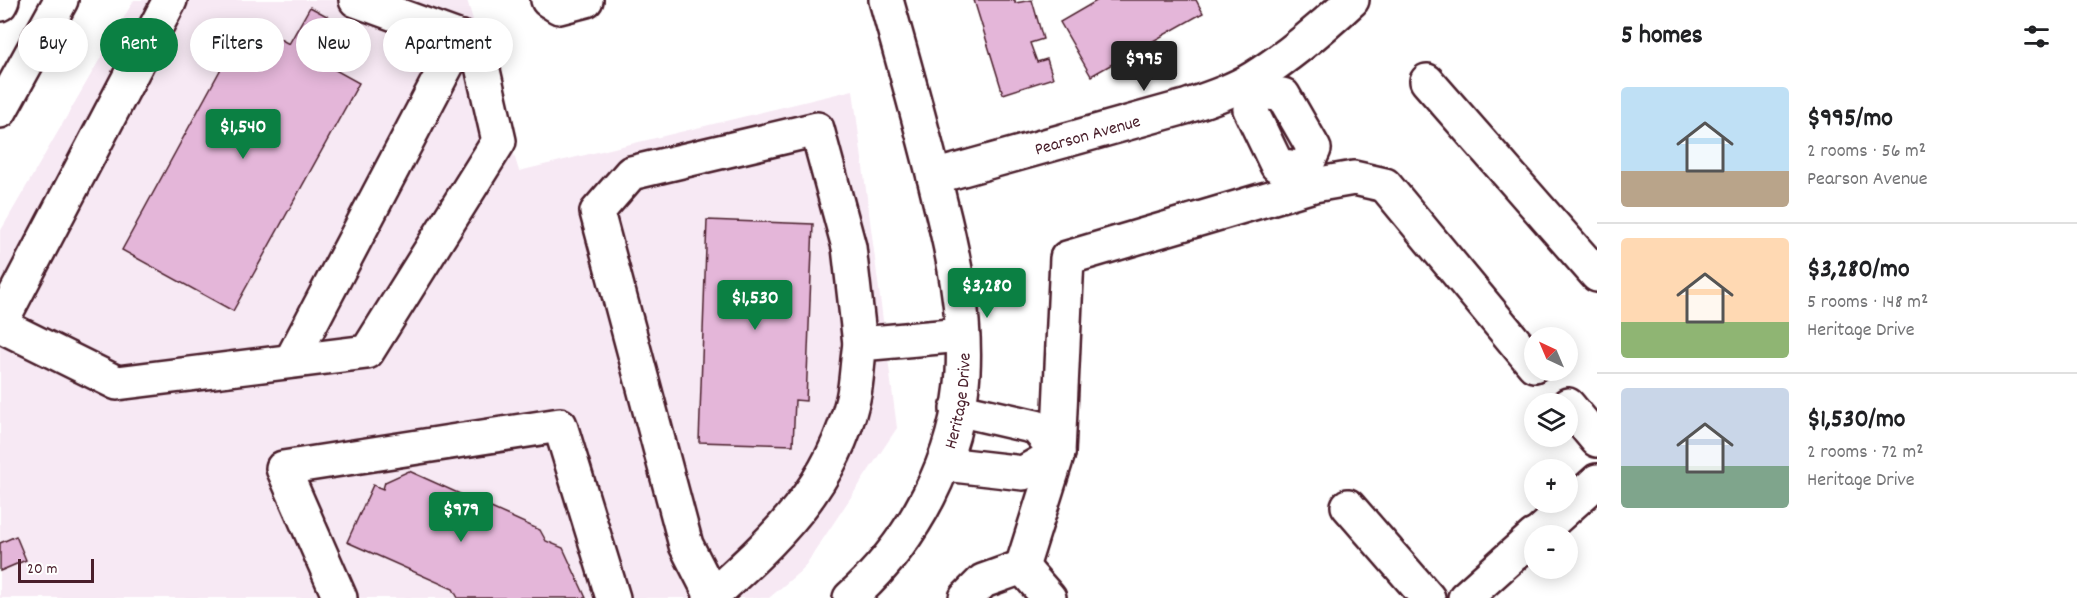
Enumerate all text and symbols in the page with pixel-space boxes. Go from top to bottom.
chip: Buy [18,18,88,72]
chip: Rent [100,18,178,72]
chip: Filters [190,18,284,72]
chip: New [296,18,371,72]
chip: Apartment [383,18,513,72]
text: 5 homes [1621,18,1703,55]
icon: filters [2020,20,2053,53]
pin: $995 [1108,41,1180,92]
text: $995 [1125,46,1163,74]
text: $995/mo [1807,101,1893,138]
pin: $1,540 [194,109,292,160]
street label: Pearson Avenue [1032,110,1144,163]
icon: home [1669,111,1741,183]
text: $1,540 [220,114,266,142]
text: 2 rooms · 56 m² [1807,138,1926,166]
text: Pearson Avenue [1807,166,1928,194]
text: $3,280/mo [1807,252,1909,289]
icon: home [1669,262,1741,334]
pin: $3,280 [938,268,1036,319]
text: $3,280 [962,273,1012,301]
pin: $1,530 [706,280,804,331]
text: $1,530 [731,285,779,313]
text: 5 rooms · 148 m² [1807,289,1928,317]
text: Heritage Drive [1807,317,1915,345]
north arrow [1524,327,1578,381]
map controls [1524,327,1578,579]
street label: Heritage Drive [939,353,978,452]
button: layers [1524,393,1578,447]
text: $1,530/mo [1807,402,1905,439]
icon: home [1669,412,1741,484]
text: 2 rooms · 72 m² [1807,439,1923,467]
button: + [1524,459,1578,513]
text: Heritage Drive [1807,467,1915,495]
pin: $979 [425,492,497,543]
text: $979 [443,497,479,525]
button: − [1524,525,1578,579]
scale bar [18,556,94,584]
text: 20 m [27,558,57,581]

